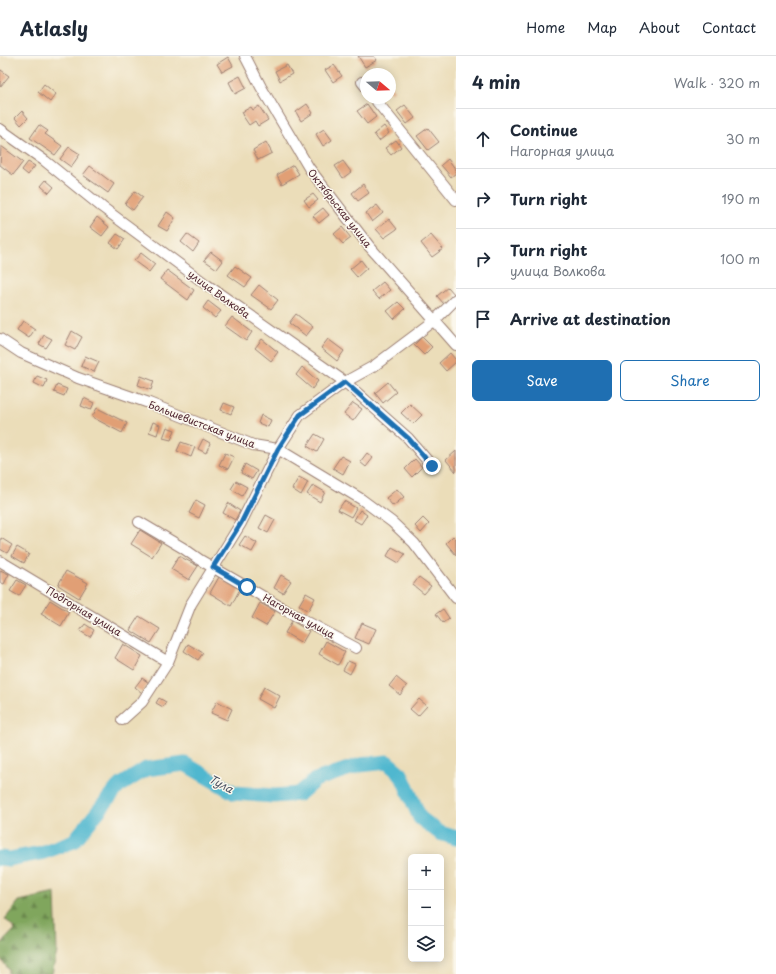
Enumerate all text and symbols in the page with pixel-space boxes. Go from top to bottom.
text: Atlasly [20,14,88,42]
text: Home [526,17,565,38]
text: Map [587,17,617,38]
text: About [639,17,680,38]
text: Contact [702,17,756,38]
north arrow [360,68,396,104]
text: 4 min [472,69,520,95]
text: Walk · 320 m [674,73,760,92]
text: Continue [510,118,578,141]
icon: ahead [472,128,494,150]
text: 30 m [726,129,760,148]
text: Нагорная улица [510,141,614,160]
street label: Октябрьская улица [305,165,376,251]
text: Turn right [510,187,587,210]
icon: right [472,188,494,210]
text: 190 m [721,189,760,208]
text: Turn right [510,238,587,261]
icon: right [472,248,494,270]
text: 100 m [720,249,760,268]
text: улица Волкова [510,261,606,280]
street label: улица Волкова [185,266,254,322]
text: Arrive at destination [510,307,671,330]
icon: arrive [472,308,494,330]
button: Save [472,360,612,401]
button: Share [620,360,760,401]
street label: Большевистская улица [147,396,258,451]
route end [423,457,441,475]
route start [238,578,256,596]
street label: Подгорная улица [44,582,125,639]
street label: Нагорная улица [261,590,339,642]
water label: Тула [206,770,237,798]
map controls [408,854,444,962]
button: + [408,854,444,890]
button: − [408,890,444,926]
button: layers [408,926,444,962]

